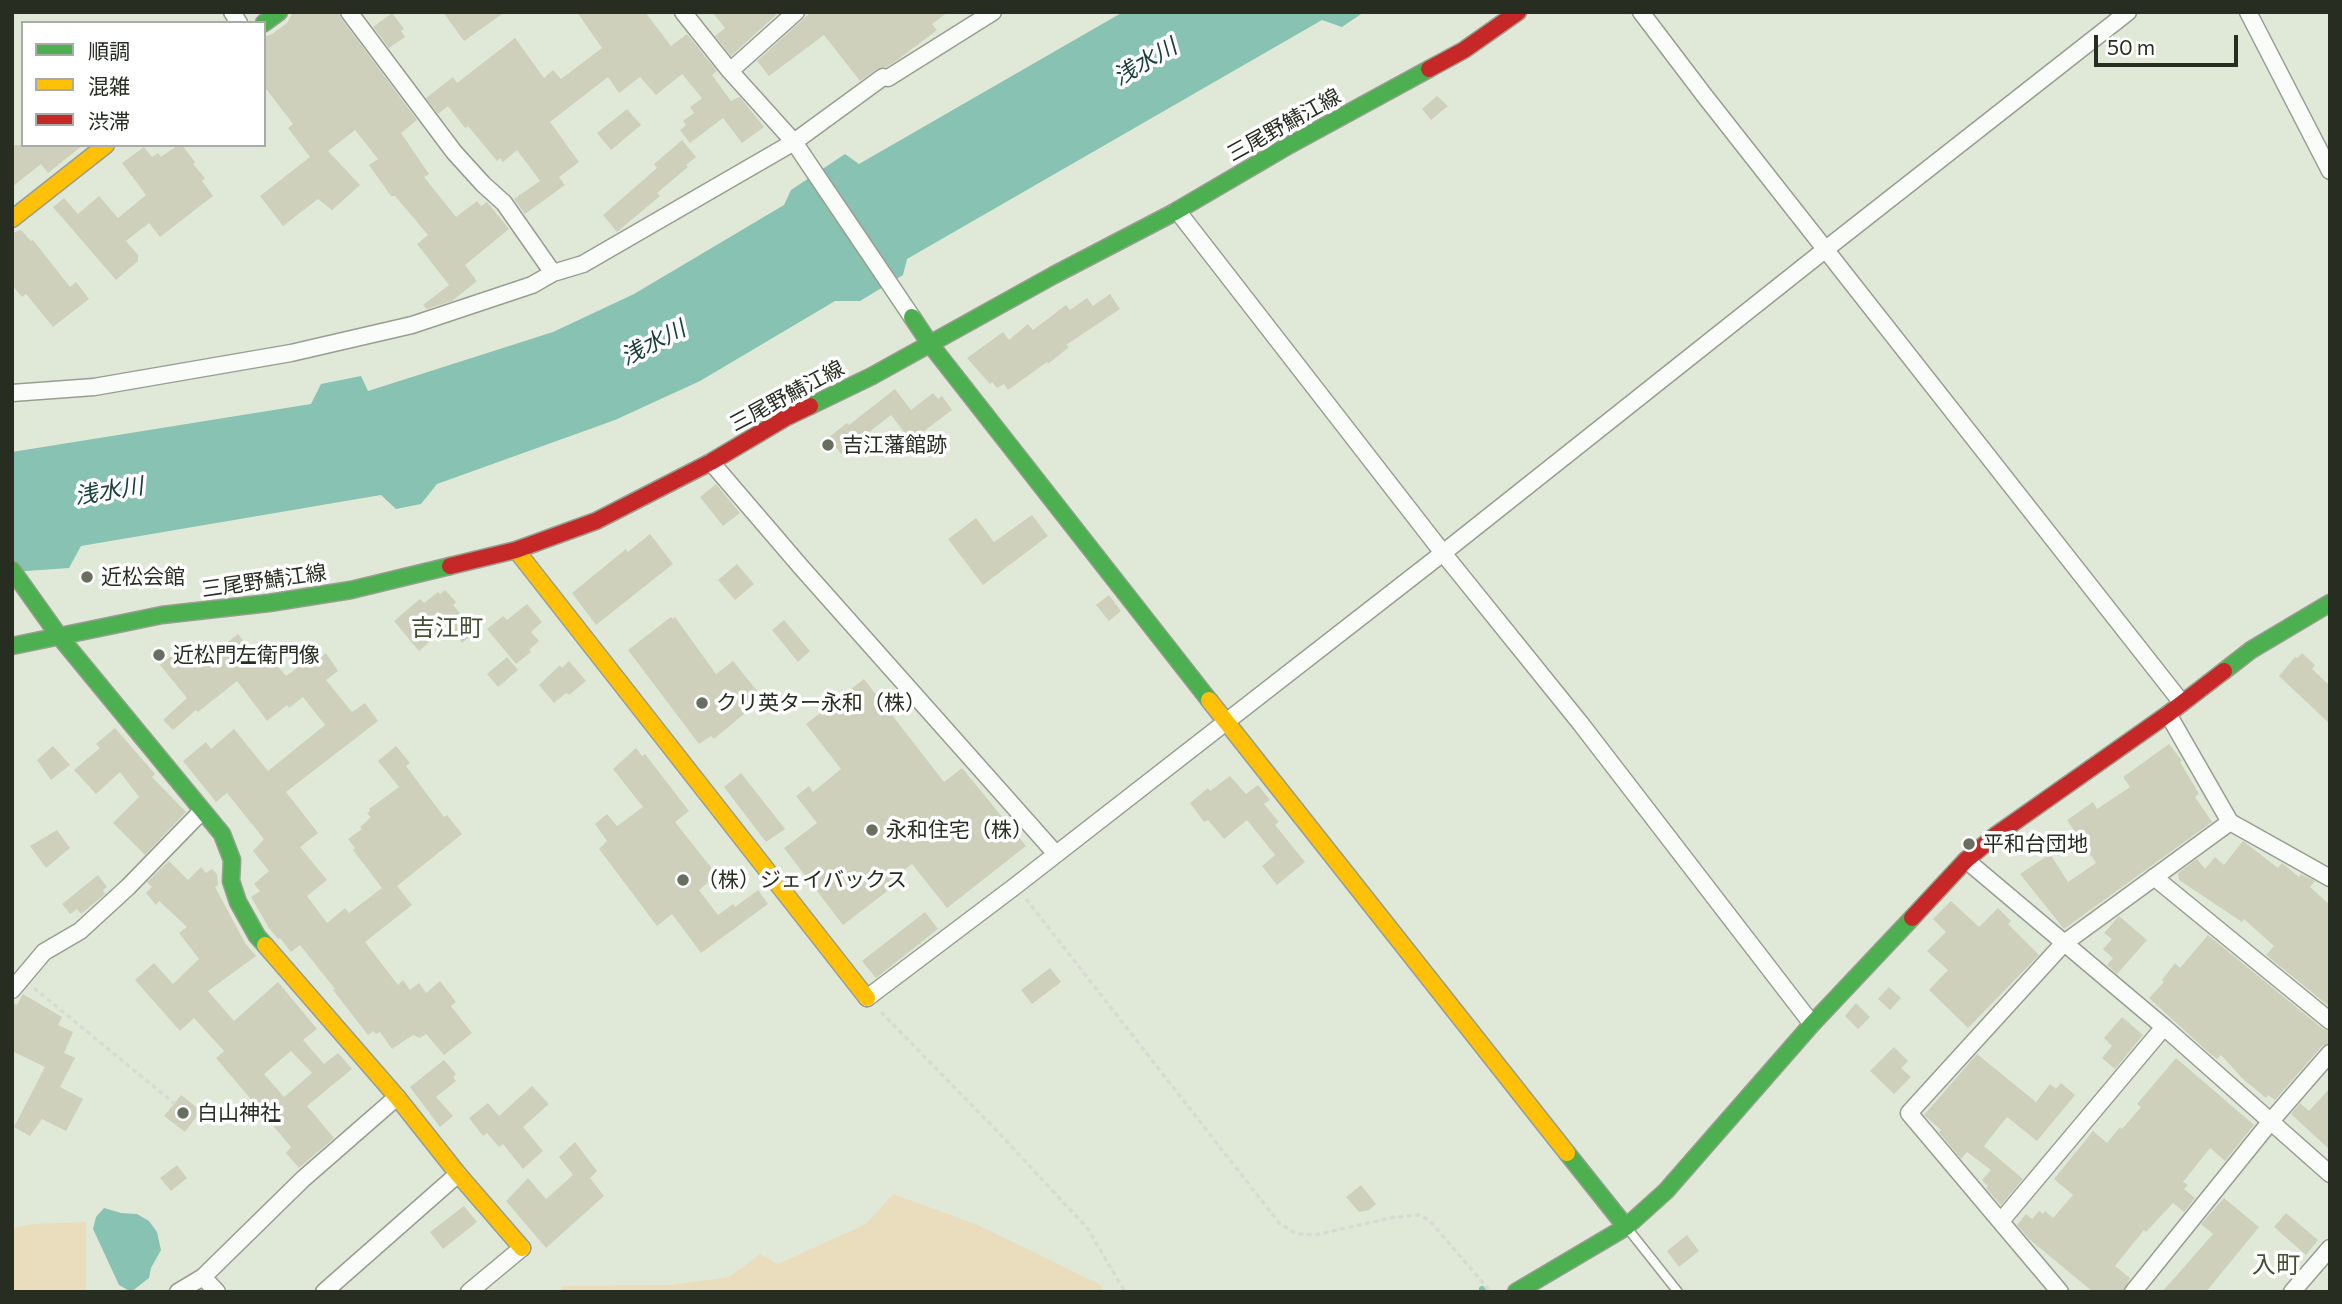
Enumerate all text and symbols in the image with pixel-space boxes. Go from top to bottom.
legend [21,21,266,147]
scale bar [2097,21,2240,65]
water label: 浅水川 [1108,33,1182,91]
text: 50 m [2107,34,2155,59]
text: 順調 [88,38,130,63]
text: 混雑 [88,73,130,98]
street label: 三尾野鯖江線 [1223,83,1345,167]
text: 渋滞 [88,108,130,133]
water label: 浅水川 [616,315,690,371]
street label: 三尾野鯖江線 [725,355,849,437]
place label: 吉江藩館跡 [842,432,947,458]
marker: 吉江藩館跡 [820,437,836,453]
water label: 浅水川 [73,472,145,510]
street label: 三尾野鯖江線 [200,560,328,602]
place label: 近松会館 [101,564,185,590]
marker: 近松会館 [79,569,95,585]
district label: 吉江町 [411,614,483,642]
place label: 近松門左衛門像 [173,642,320,668]
marker: 近松門左衛門像 [151,647,167,663]
place label: クリ英ター永和（株） [716,690,926,716]
marker: クリ英ター永和（株） [694,695,710,711]
place label: 永和住宅（株） [886,817,1033,843]
marker: 永和住宅（株） [864,822,880,838]
place label: 平和台団地 [1983,831,2088,857]
marker: 平和台団地 [1961,836,1977,852]
place label: （株）ジェイバックス [697,867,907,893]
marker: （株）ジェイバックス [675,872,691,888]
place label: 白山神社 [197,1100,281,1126]
marker: 白山神社 [175,1105,191,1121]
district label: 入町 [2252,1251,2300,1279]

